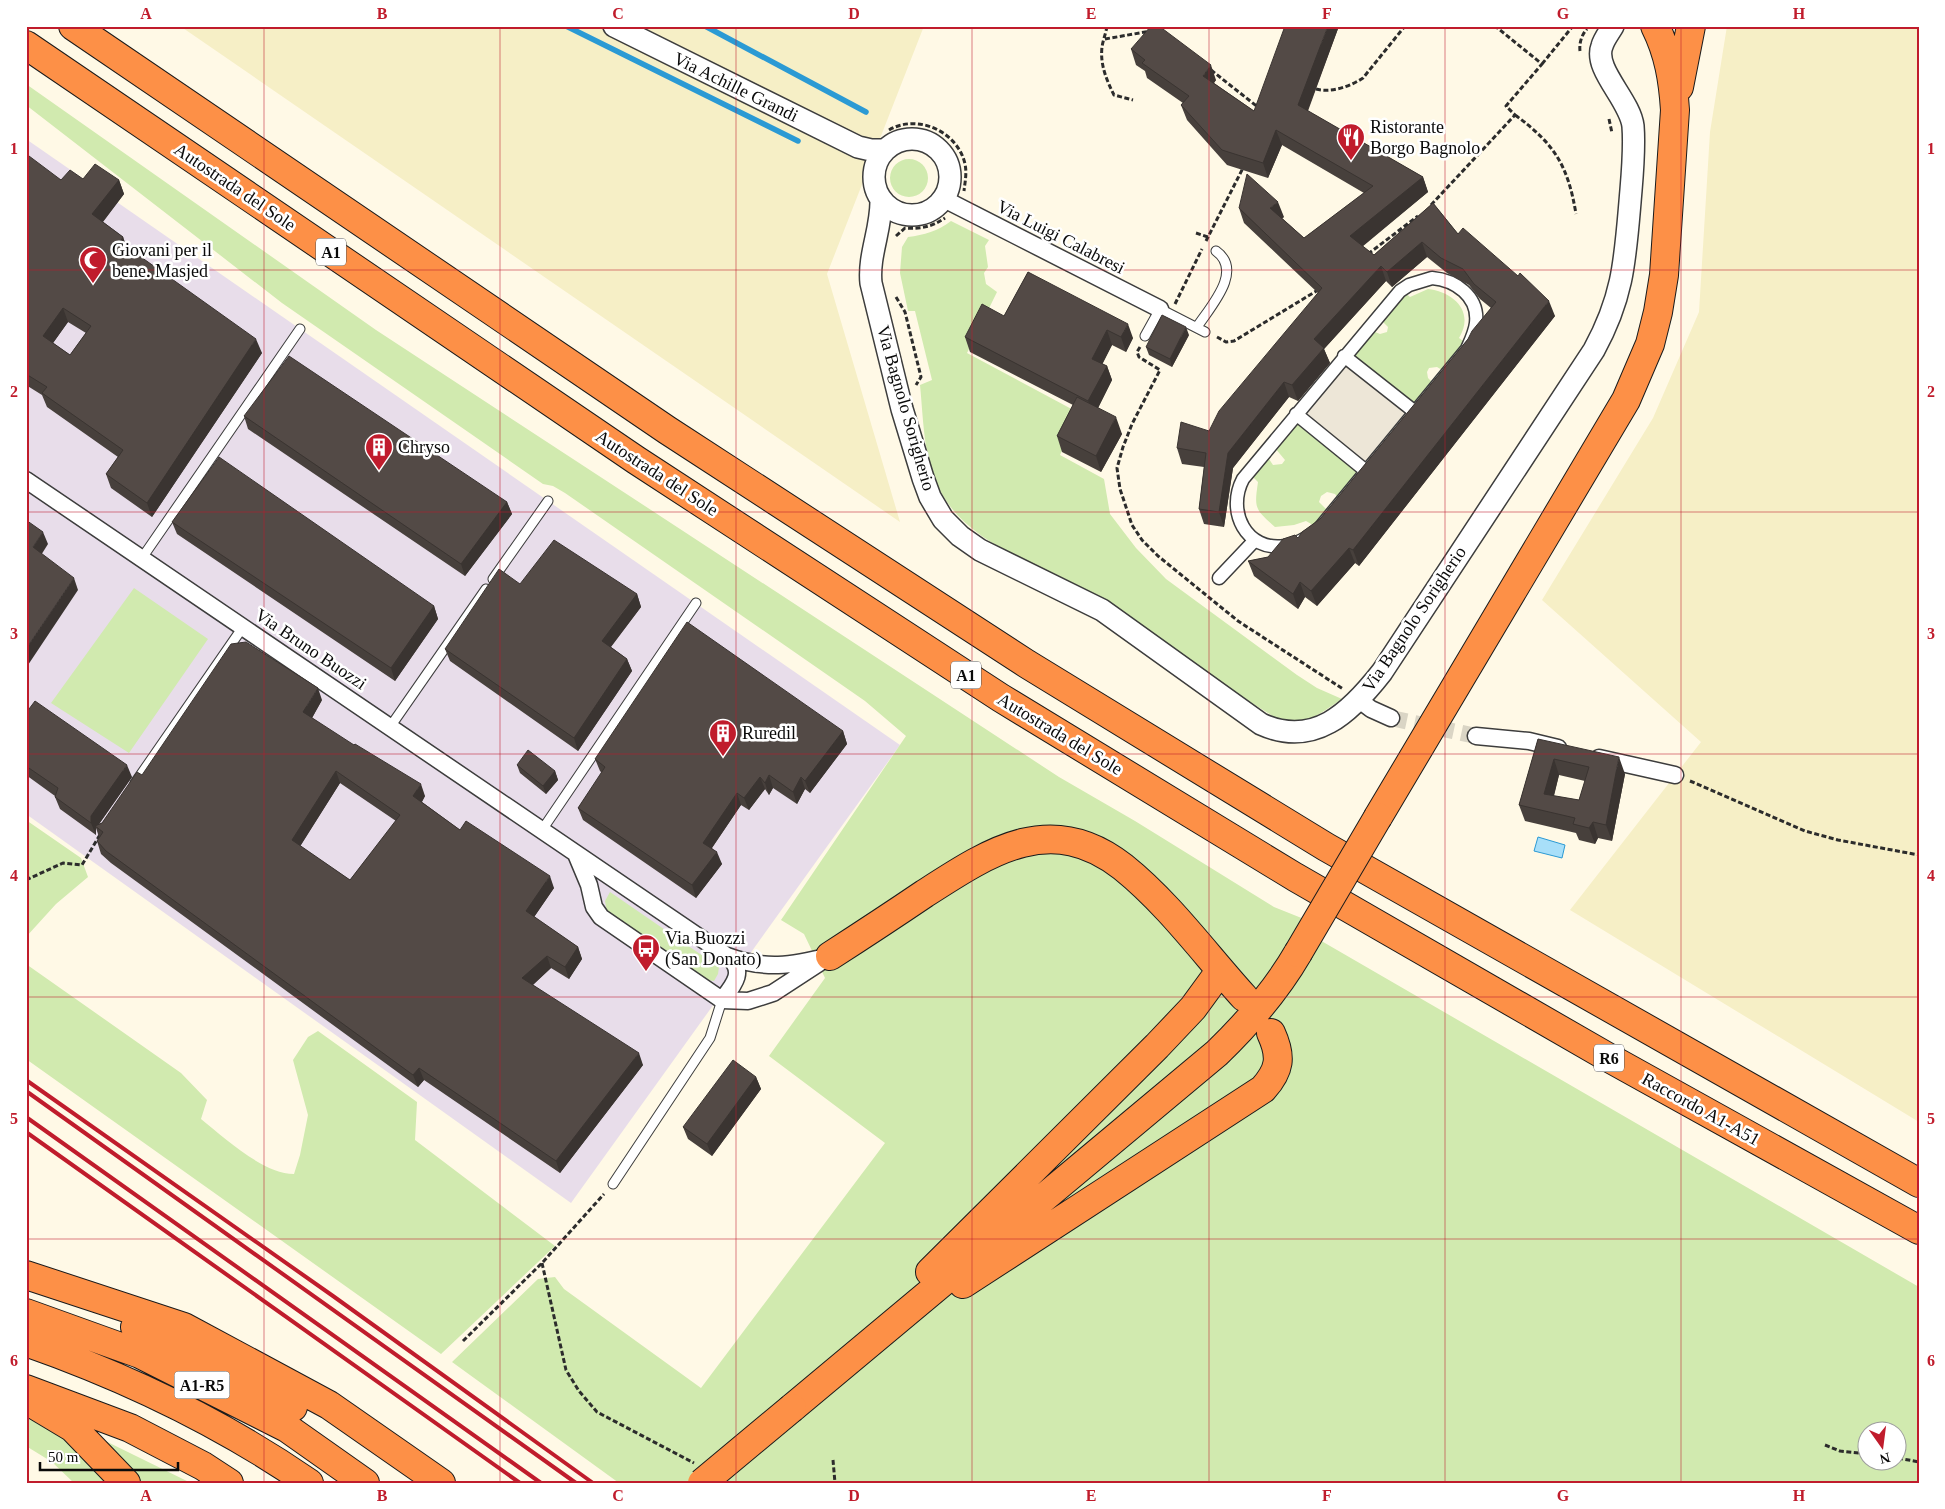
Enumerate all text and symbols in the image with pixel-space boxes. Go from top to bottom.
text: A [140,5,152,22]
text: B [377,5,388,22]
text: C [612,5,624,22]
text: D [848,5,860,22]
text: E [1086,5,1096,22]
text: F [1322,5,1332,22]
text: G [1557,5,1570,22]
text: H [1793,5,1806,22]
street label: Via Achille Grandi [671,48,801,126]
place label: Ristorante Borgo Bagnolo [1370,117,1480,158]
restaurant icon: Ristorante Borgo Bagnolo [1336,122,1366,161]
street label: Autostrada del Sole [171,139,299,235]
text: 1 [10,140,18,157]
text: 1 [1927,140,1935,157]
street label: Via Luigi Calabresi [994,196,1128,278]
road number: A1 [316,238,346,266]
place label: Giovani per il bene. Masjed [112,240,212,281]
mosque icon: Giovani per il bene. Masjed [78,245,108,284]
street label: Via Bagnolo Sorigherio [873,323,939,493]
text: 2 [10,383,18,400]
text: 2 [1927,383,1935,400]
street label: Autostrada del Sole [592,426,722,520]
building icon: Chryso [364,432,394,471]
place label: Chryso [398,437,450,457]
street label: Via Bagnolo Sorigherio [1358,543,1470,695]
street label: Via Bruno Buozzi [252,604,370,694]
text: 3 [10,625,18,642]
text: 3 [1927,625,1935,642]
road number: A1 [951,662,981,688]
street label: Autostrada del Sole [994,689,1126,779]
building icon: Ruredil [708,718,738,757]
place label: Ruredil [742,723,796,743]
text: 4 [10,867,18,884]
text: 4 [1927,867,1935,884]
place label: Via Buozzi (San Donato) [665,928,761,970]
bus stop icon: Via Buozzi (San Donato) [631,933,661,972]
road number: R6 [1594,1044,1624,1072]
street label: Raccordo A1-A51 [1639,1068,1763,1150]
text: 5 [10,1110,18,1127]
text: 5 [1927,1110,1935,1127]
text: 6 [10,1352,18,1369]
text: 6 [1927,1352,1935,1369]
road number: A1-R5 [174,1372,230,1398]
north arrow [1858,1422,1908,1472]
scale bar [40,1439,178,1471]
text: 50 m [48,1449,79,1465]
text: N [1878,1450,1892,1467]
text: A [140,1487,152,1504]
text: B [377,1487,388,1504]
text: C [612,1487,624,1504]
text: D [848,1487,860,1504]
text: E [1086,1487,1096,1504]
text: F [1322,1487,1332,1504]
text: G [1557,1487,1570,1504]
text: H [1793,1487,1806,1504]

